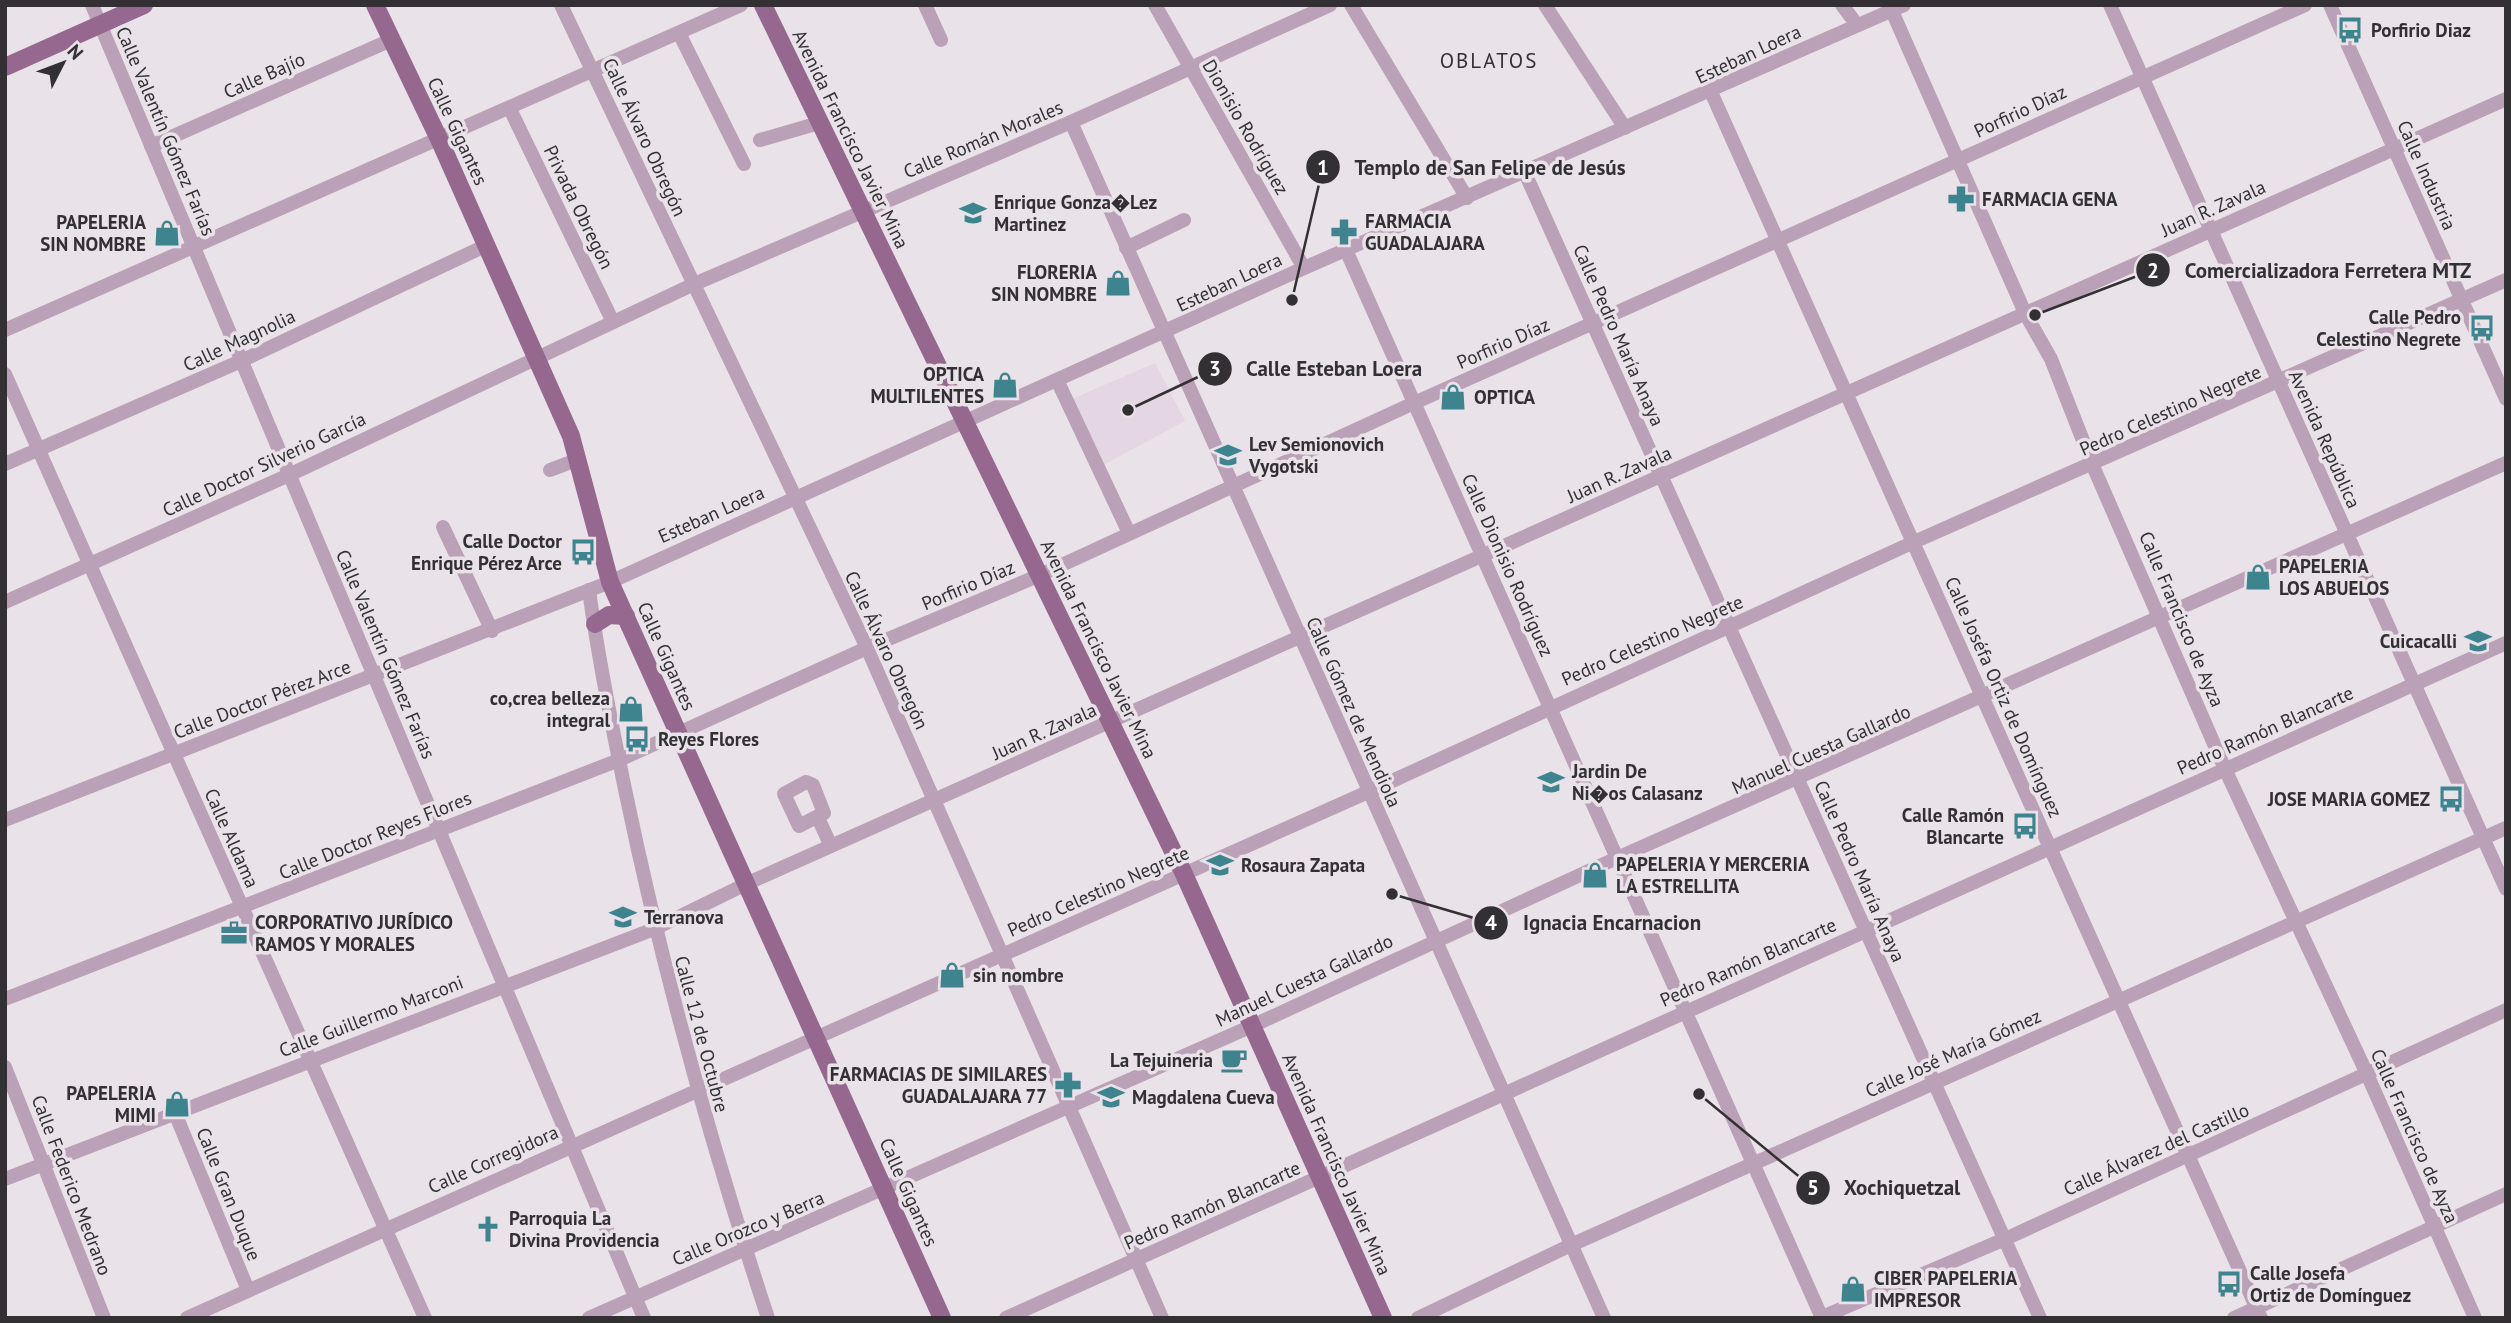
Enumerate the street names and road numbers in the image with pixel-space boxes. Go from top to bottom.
street label: Esteban Loera [1691,19,1805,89]
street label: Calle Valentín Gómez Farías [111,23,221,239]
street label: Avenida Francisco Javier Mina [787,26,915,252]
street label: Calle Bajío [220,46,308,104]
street label: Calle Álvaro Obregón [598,54,692,220]
street label: Dionisio Rodríguez [1198,55,1294,199]
street label: Calle Gigantes [423,73,493,189]
street label: Porfirio Díaz [1970,79,2070,143]
street label: Calle Román Morales [900,95,1066,183]
street label: Calle Industria [2392,116,2462,234]
street label: Privada Obregón [539,141,619,273]
street label: Juan R. Zavala [2156,174,2269,242]
street label: Calle Pedro María Anaya [1568,240,1670,430]
street label: Esteban Loera [1172,247,1286,317]
street label: Calle Magnolia [179,304,299,376]
street label: Porfirio Díaz [1453,312,1553,374]
street label: Pedro Celestino Negrete [2076,359,2264,461]
street label: Avenida República [2284,366,2366,512]
street label: Calle Doctor Silverio García [158,406,370,522]
street label: Juan R. Zavala [1562,440,1675,508]
street label: Calle Dionisio Rodríguez [1457,470,1559,660]
street label: Esteban Loera [654,480,768,548]
street label: Calle Francisco de Ayza [2134,528,2230,710]
street label: Avenida Francisco Javier Mina [1035,536,1163,762]
street label: Calle Valentín Gómez Farías [331,546,441,762]
street label: Porfirio Díaz [918,555,1018,615]
street label: Calle Álvaro Obregón [840,567,934,733]
street label: Calle Joséfa Ortiz de Domínguez [1940,573,2068,821]
street label: Pedro Celestino Negrete [1558,589,1746,691]
street label: Calle Gigantes [632,598,702,714]
street label: Calle Gómez de Mendiola [1301,613,1407,811]
street label: Calle Doctor Pérez Arce [170,654,354,744]
street label: Pedro Ramón Blancarte [2173,680,2357,780]
street label: Juan R. Zavala [987,697,1100,765]
street label: Manuel Cuesta Gallardo [1728,699,1914,799]
street label: Calle Pedro María Anaya [1809,776,1911,966]
street label: Calle Aldama [199,785,265,891]
street label: Calle Doctor Reyes Flores [275,785,475,885]
street label: Pedro Celestino Negrete [1004,840,1192,942]
street label: Pedro Ramón Blancarte [1656,912,1840,1012]
street label: Manuel Cuesta Gallardo [1211,928,1397,1032]
street label: Calle 12 de Octubre [670,953,734,1115]
street label: Calle Guillermo Marconi [276,970,466,1062]
street label: Calle José María Gómez [1861,1003,2045,1103]
street label: Calle Francisco de Ayza [2366,1045,2464,1227]
street label: Avenida Francisco Javier Mina [1277,1049,1397,1279]
street label: Calle Federico Medrano [26,1091,118,1279]
street label: Calle Álvarez del Castillo [2060,1097,2252,1201]
street label: Calle Corregidora [424,1120,562,1198]
street label: Calle Gran Duque [191,1124,267,1264]
street label: Calle Gigantes [874,1134,944,1250]
street label: Pedro Ramón Blancarte [1120,1155,1304,1255]
street label: Calle Orozco y Berra [668,1185,828,1271]

